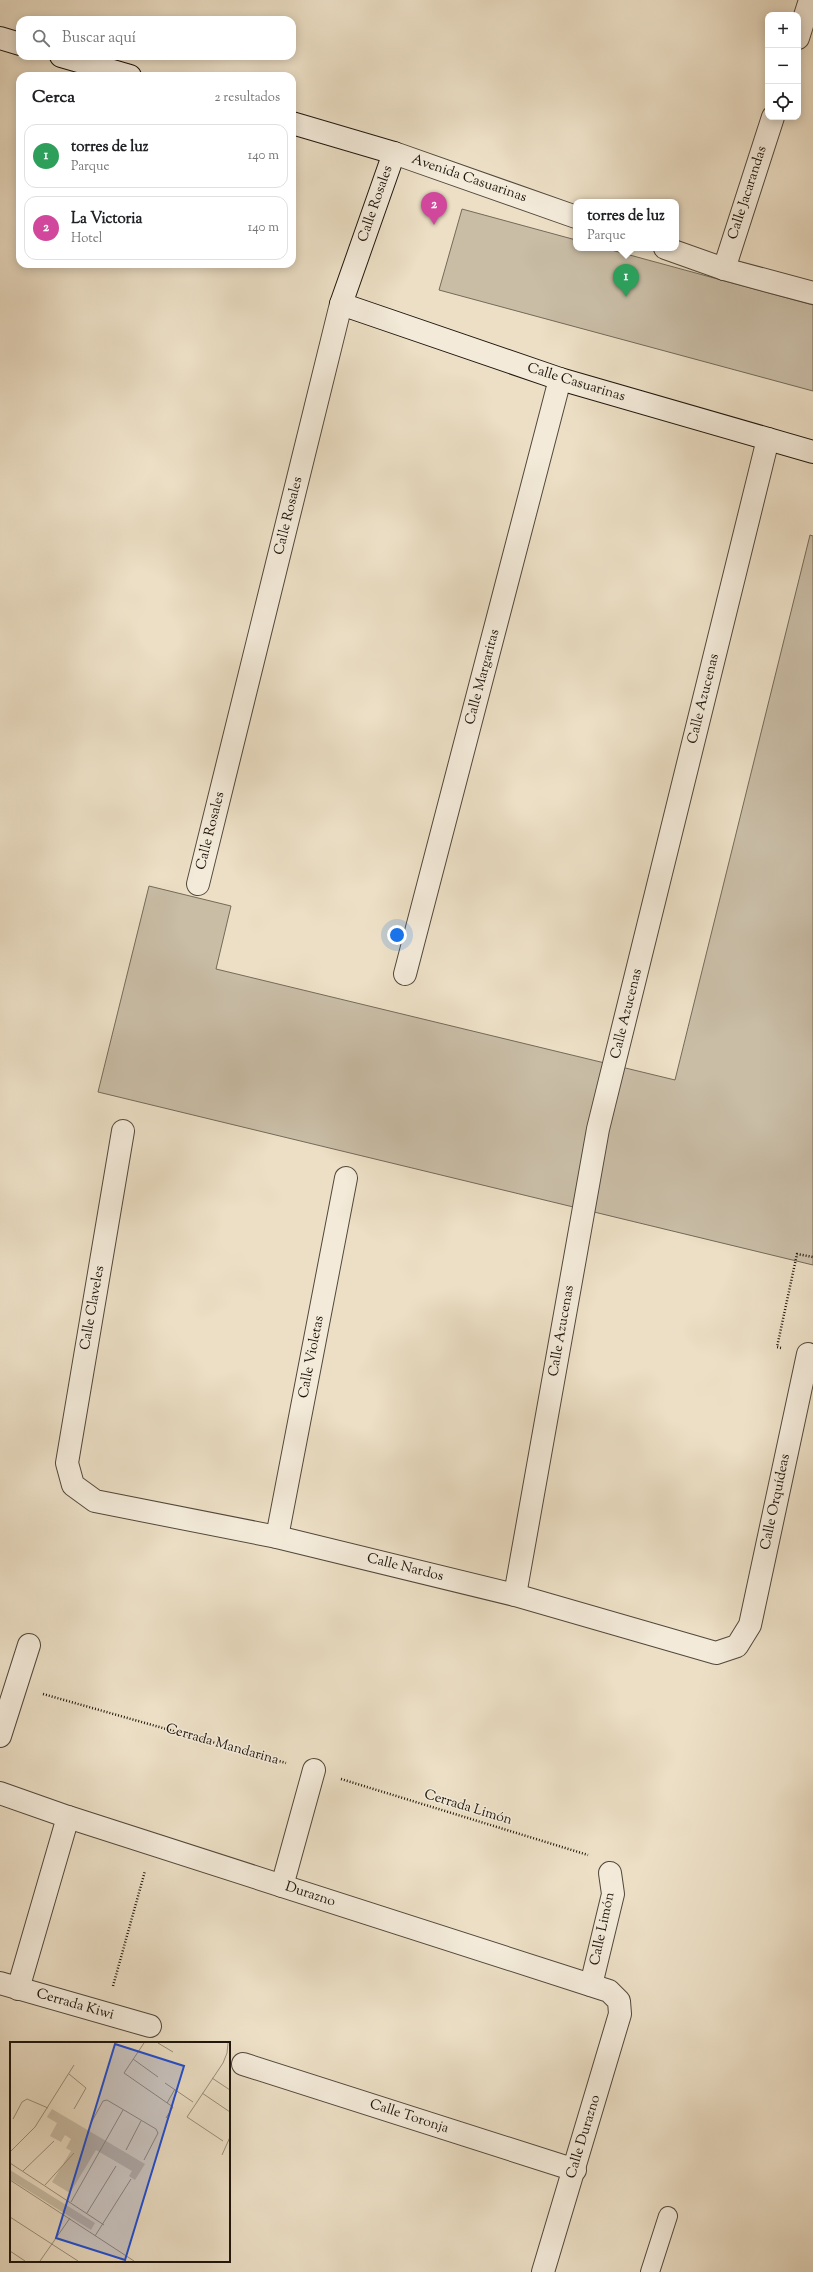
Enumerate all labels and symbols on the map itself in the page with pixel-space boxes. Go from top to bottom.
street label: Calle Jacarandas [723,144,773,242]
street label: Avenida Casuarinas [409,150,529,208]
street label: Calle Rosales [354,163,398,245]
pin: 2 [421,192,447,225]
pin: 1 [613,264,639,297]
street label: Calle Casuarinas [525,359,627,407]
street label: Calle Rosales [270,475,308,557]
street label: Calle Margaritas [461,627,505,727]
street label: Calle Azucenas [683,652,725,746]
street label: Calle Rosales [192,790,230,872]
your location [387,925,407,945]
street label: Calle Azucenas [606,967,648,1061]
street label: Calle Claveles [76,1264,110,1352]
street label: Calle Azucenas [544,1284,580,1378]
street label: Calle Violetas [294,1314,330,1400]
street label: Calle Orquídeas [756,1452,796,1552]
street label: Calle Nardos [365,1549,445,1587]
street label: Cerrada Mandarina [163,1719,282,1771]
street label: Cerrada Limón [421,1785,515,1831]
street label: Durazno [282,1877,338,1913]
street label: Calle Limón [585,1890,621,1968]
street label: Cerrada Kiwi [34,1984,116,2026]
inset map [10,2042,230,2262]
street label: Calle Durazno [562,2092,606,2181]
street label: Calle Toronja [367,2095,452,2139]

